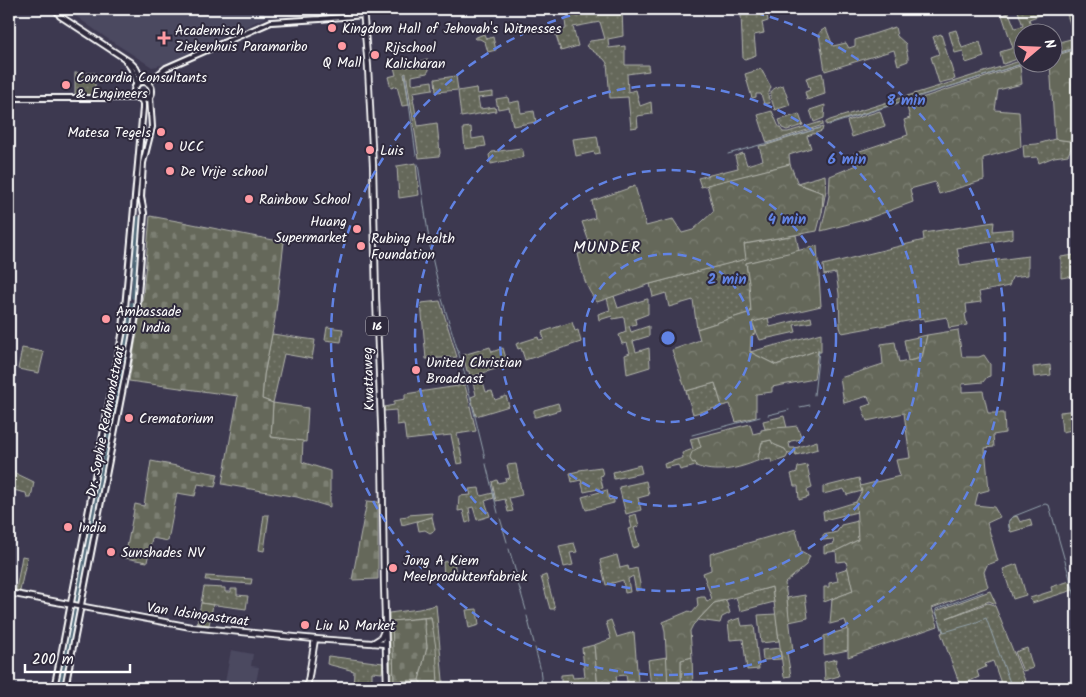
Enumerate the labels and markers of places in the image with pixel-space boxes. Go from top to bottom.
place label: Kingdom Hall of Jehovah's Witnesses [342,18,561,40]
place label: Academisch Ziekenhuis Paramaribo [175,20,308,58]
marker: Kingdom Hall of Jehovah's Witnesses [326,22,338,34]
marker: Academisch Ziekenhuis Paramaribo [157,31,171,45]
place label: Rijschool Kalicharan [385,37,446,75]
marker: Q Mall [336,40,348,52]
marker: Rijschool Kalicharan [369,49,381,61]
place label: Q Mall [322,52,362,74]
place label: Concordia Consultants & Engineers [76,67,207,105]
marker: Concordia Consultants & Engineers [60,79,72,91]
place label: Matesa Tegels [67,122,151,144]
marker: Matesa Tegels [155,126,167,138]
place label: UCC [179,136,204,158]
marker: UCC [163,140,175,152]
place label: Luis [380,140,404,162]
marker: Luis [364,144,376,156]
place label: De Vrije school [180,161,268,183]
marker: De Vrije school [164,165,176,177]
place label: Rainbow School [259,189,351,211]
marker: Rainbow School [243,193,255,205]
place label: Huang Supermarket [275,211,348,249]
marker: Huang Supermarket [351,223,363,235]
place label: Rubing Health Foundation [371,228,455,266]
marker: Rubing Health Foundation [355,240,367,252]
place label: Ambassade van India [116,301,182,339]
marker: Ambassade van India [100,313,112,325]
centre of rings [659,329,677,347]
place label: United Christian Broadcast [426,352,522,390]
marker: United Christian Broadcast [410,364,422,376]
place label: Crematorium [139,408,214,430]
marker: Crematorium [123,412,135,424]
place label: India [78,517,107,539]
marker: India [62,521,74,533]
place label: Sunshades NV [121,542,206,564]
marker: Sunshades NV [105,546,117,558]
place label: Jong A Kiem Meelproduktenfabriek [403,550,528,588]
marker: Jong A Kiem Meelproduktenfabriek [387,562,399,574]
place label: Liu W Market [315,615,396,637]
marker: Liu W Market [299,619,311,631]

